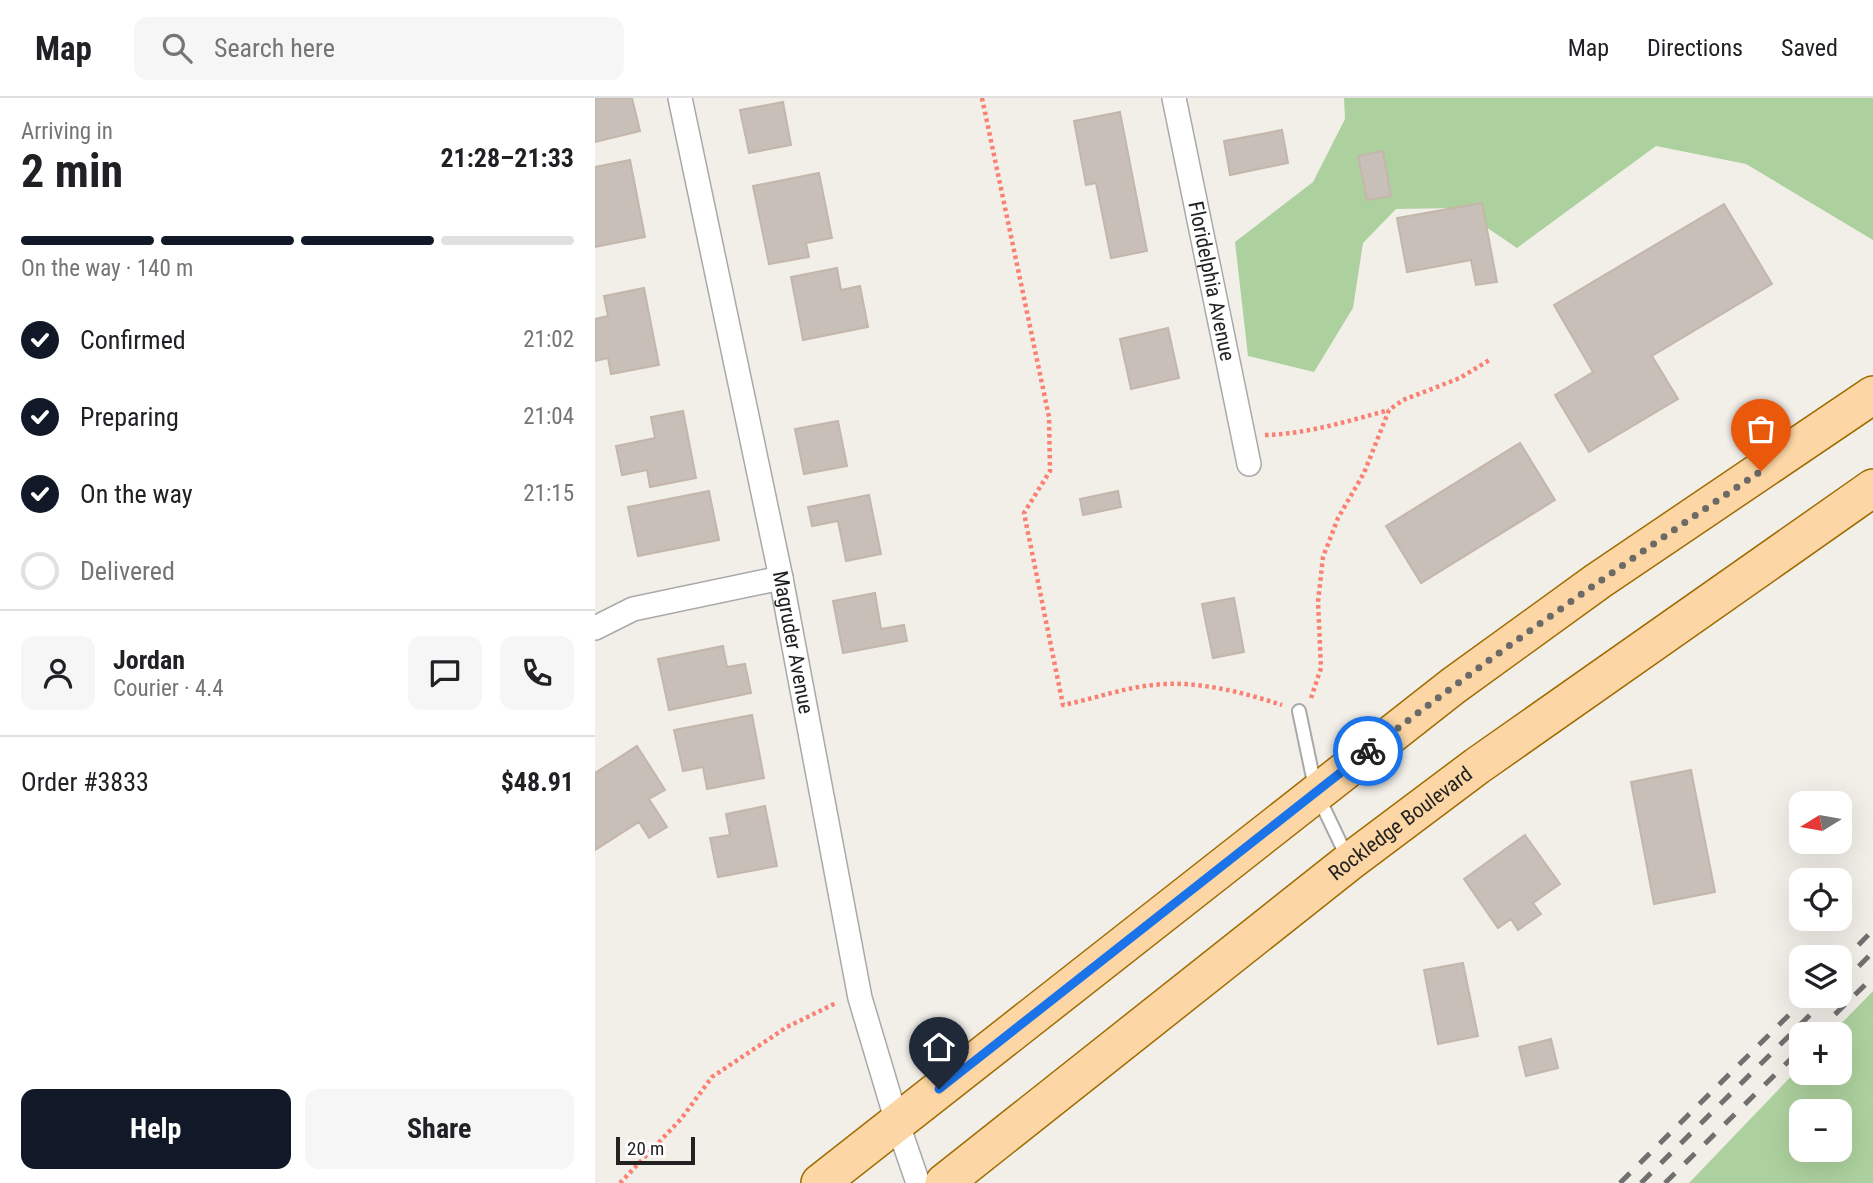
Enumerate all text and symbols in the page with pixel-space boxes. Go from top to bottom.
search box [134,17,624,80]
text: Map [35,29,92,68]
icon: search [158,29,196,67]
text: Search here [214,33,335,63]
text: Map [1568,34,1609,62]
text: Directions [1647,34,1743,62]
text: Saved [1781,34,1838,62]
text: Arriving in [21,118,113,145]
text: 21:28–21:33 [440,143,574,173]
text: 2 min [21,144,123,198]
street label: Floridelphia Avenue [1183,199,1240,363]
text: On the way · 140 m [21,255,193,282]
icon: check [21,321,59,359]
text: Confirmed [80,325,186,355]
text: 21:02 [523,326,574,353]
icon: check [21,398,59,436]
pin [1731,399,1791,471]
text: Preparing [80,402,179,432]
text: 21:04 [523,403,574,430]
icon: bag [1742,410,1780,448]
icon: check [21,475,59,513]
text: On the way [80,479,193,509]
text: 21:15 [523,480,574,507]
text: Delivered [80,556,175,586]
street label: Magruder Avenue [768,569,818,716]
button: person [21,636,95,710]
button: chat [408,636,482,710]
button: phone [500,636,574,710]
text: Jordan [113,645,185,675]
text: Courier · 4.4 [113,675,224,702]
courier [1333,716,1403,786]
icon: bike [1349,732,1387,770]
street label: Rockledge Boulevard [1324,762,1477,885]
text: Order #3833 [21,767,149,797]
text: $48.91 [501,767,574,797]
north arrow [1789,791,1851,854]
map controls [1789,791,1852,1162]
button: locate [1789,868,1852,931]
button: layers [1789,945,1852,1008]
pin [909,1017,969,1089]
button: + [1789,1022,1852,1085]
icon: home [920,1028,958,1066]
button: Help [21,1089,291,1169]
button: Share [305,1089,574,1169]
button: − [1789,1099,1852,1162]
scale bar [616,1134,695,1166]
text: 20 m [627,1137,664,1160]

